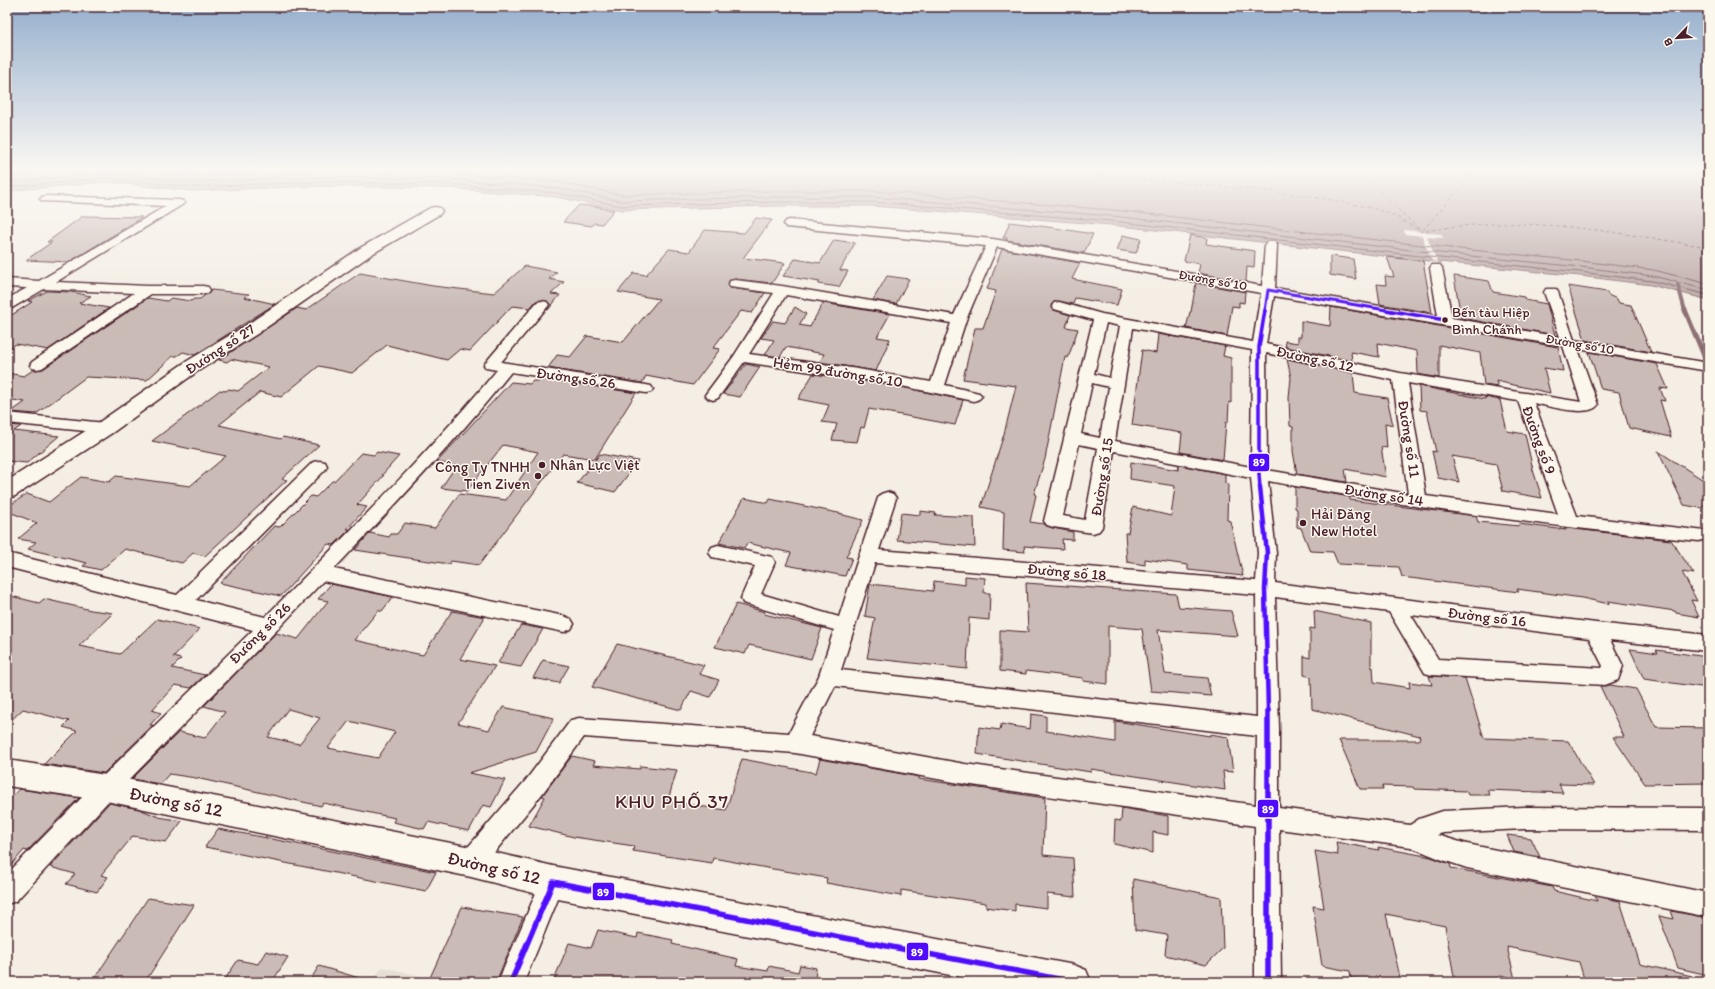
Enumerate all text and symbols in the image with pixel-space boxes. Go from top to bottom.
north arrow [1657,18,1697,58]
text: B [1661,36,1676,48]
street label: Đường số 10 [1177,267,1249,293]
place label: Bến tàu Hiệp Bình Chánh [1452,304,1530,338]
marker: Bến tàu Hiệp Bình Chánh [1440,315,1450,325]
street label: Đường số 27 [182,320,259,378]
street label: Đường số 10 [1544,331,1616,357]
street label: Đường số 12 [1275,342,1356,376]
street label: Hẻm 99 đường số 10 [772,353,904,391]
street label: Đường số 26 [535,364,617,392]
street label: Đường số 11 [1394,399,1424,479]
street label: Đường số 9 [1518,403,1560,477]
street label: Đường số 15 [1087,437,1117,517]
line badge: 89 [1248,453,1270,472]
place label: Nhân Lực Việt [550,456,640,474]
text: 89 [1253,456,1265,469]
place label: Công Ty TNHH Tien Ziven [435,458,530,493]
marker: Nhân Lực Việt [537,460,547,470]
marker: Công Ty TNHH Tien Ziven [533,471,543,481]
street label: Đường số 14 [1343,480,1425,510]
place label: Hải Đăng New Hotel [1311,505,1378,540]
marker: Hải Đăng New Hotel [1298,518,1308,528]
street label: Đường số 18 [1027,560,1107,584]
street label: Đường số 26 [225,598,295,668]
street label: Đường số 16 [1447,603,1527,631]
street label: Đường số 12 [127,782,225,822]
district label: KHU PHỐ 37 [615,790,729,813]
line badge: 89 [1257,799,1279,818]
text: 89 [1262,803,1274,816]
street label: Đường số 12 [445,847,543,889]
line badge: 89 [592,882,615,901]
text: 89 [597,886,609,899]
line badge: 89 [906,942,929,961]
text: 89 [911,946,923,959]

